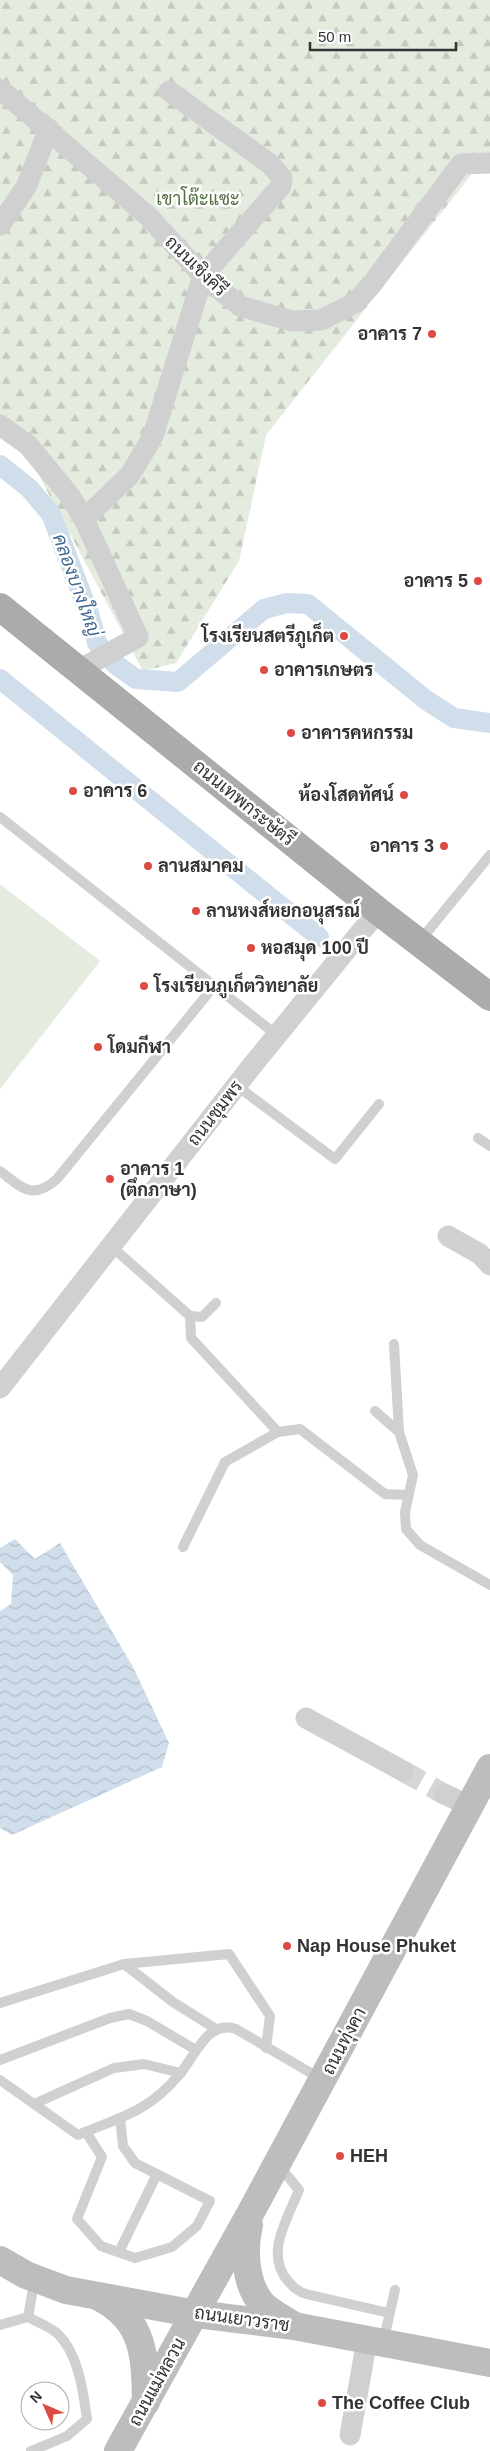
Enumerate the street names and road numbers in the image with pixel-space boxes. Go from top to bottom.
street label: ถนนเชิงคีรี [161,230,233,300]
street label: ถนนเทพกระษัตรี [189,754,301,850]
street label: ถนนชุมพร [183,1076,248,1151]
street label: ถนนทุ่งคา [316,2003,372,2079]
street label: ถนนเยาวราช [193,2302,291,2336]
street label: ถนนแม่หลวน [123,2334,189,2429]

